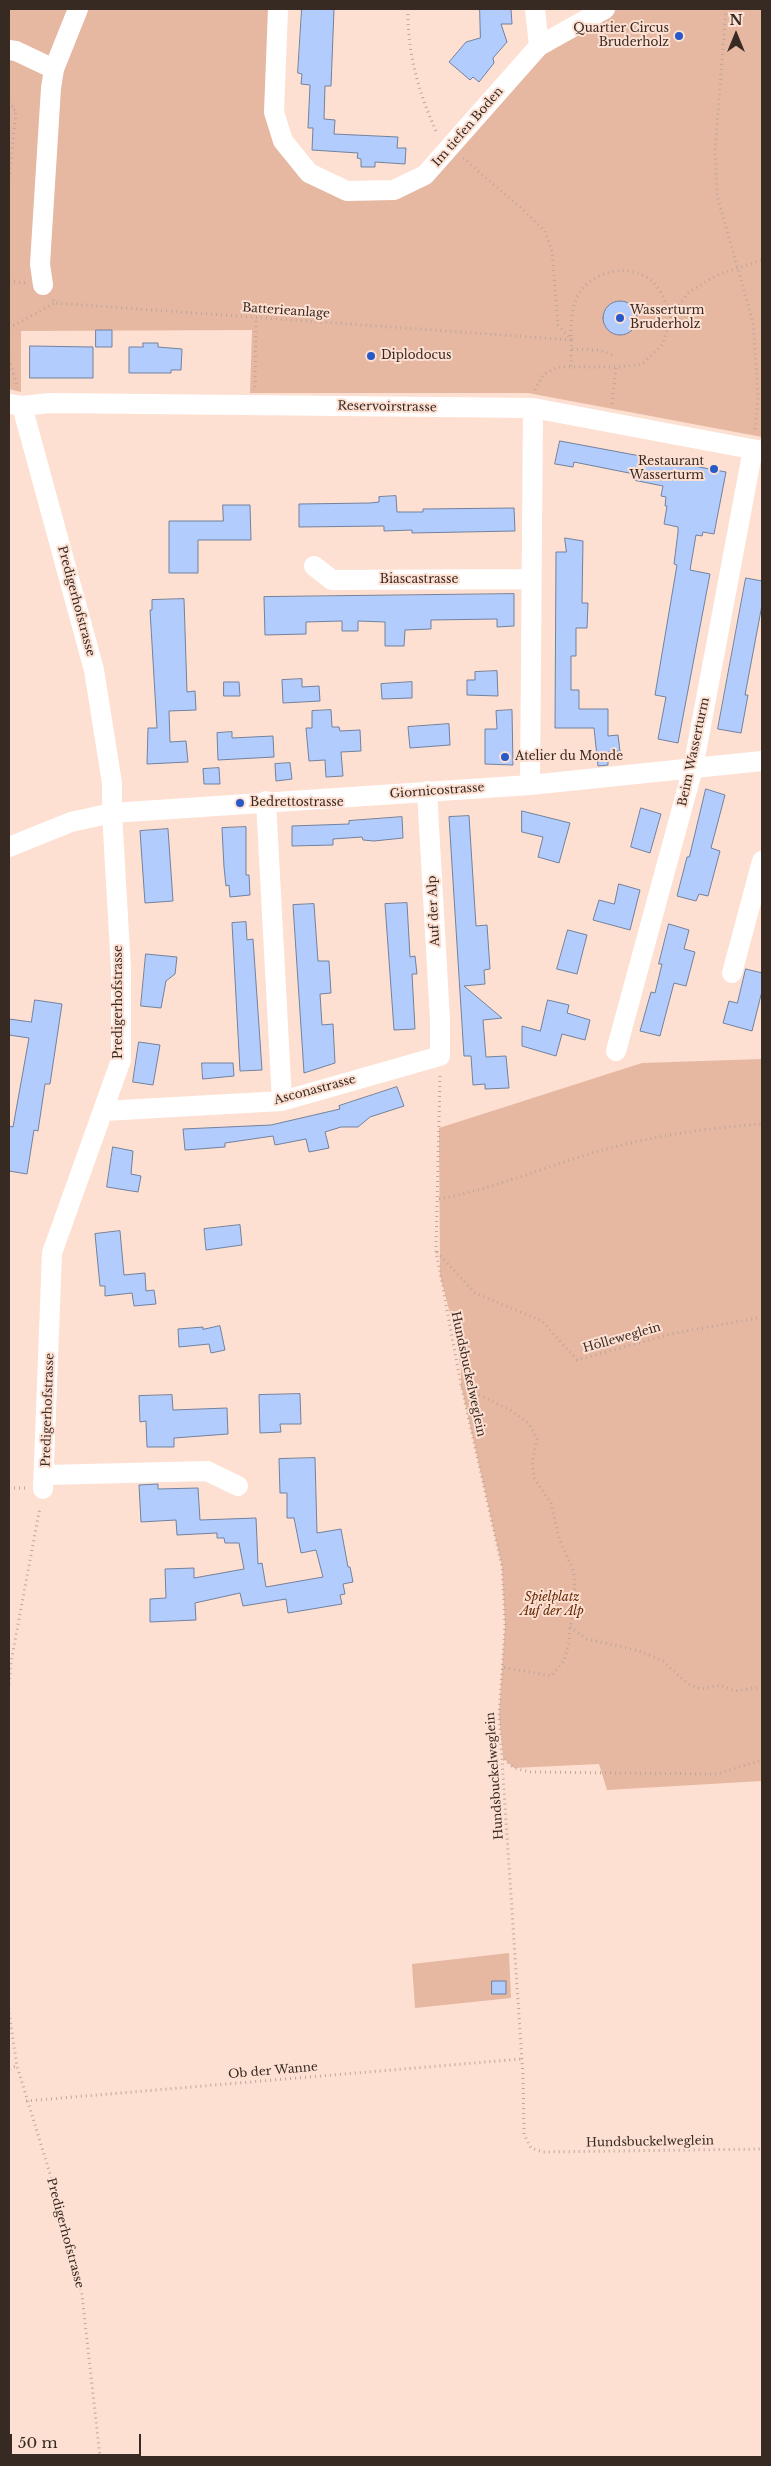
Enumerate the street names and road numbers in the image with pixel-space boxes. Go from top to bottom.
street label: Im tiefen Boden [430,84,506,170]
street label: Batterieanlage [242,301,330,321]
street label: Reservoirstrasse [337,399,437,415]
street label: Predigerhofstrasse [54,544,98,658]
street label: Biascastrasse [380,573,458,587]
street label: Beim Wasserturm [675,696,713,808]
street label: Giornicostrasse [389,781,485,801]
street label: Auf der Alp [425,875,443,947]
street label: Predigerhofstrasse [112,945,126,1059]
street label: Asconastrasse [273,1072,357,1108]
street label: Hundsbuckelweglein [448,1310,488,1438]
street label: Hölleweglein [581,1320,663,1356]
street label: Predigerhofstrasse [39,1353,57,1467]
street label: Hundsbuckelweglein [483,1712,507,1840]
street label: Ob der Wanne [228,2060,318,2082]
street label: Hundsbuckelweglein [586,2134,714,2150]
street label: Predigerhofstrasse [43,2176,87,2290]

